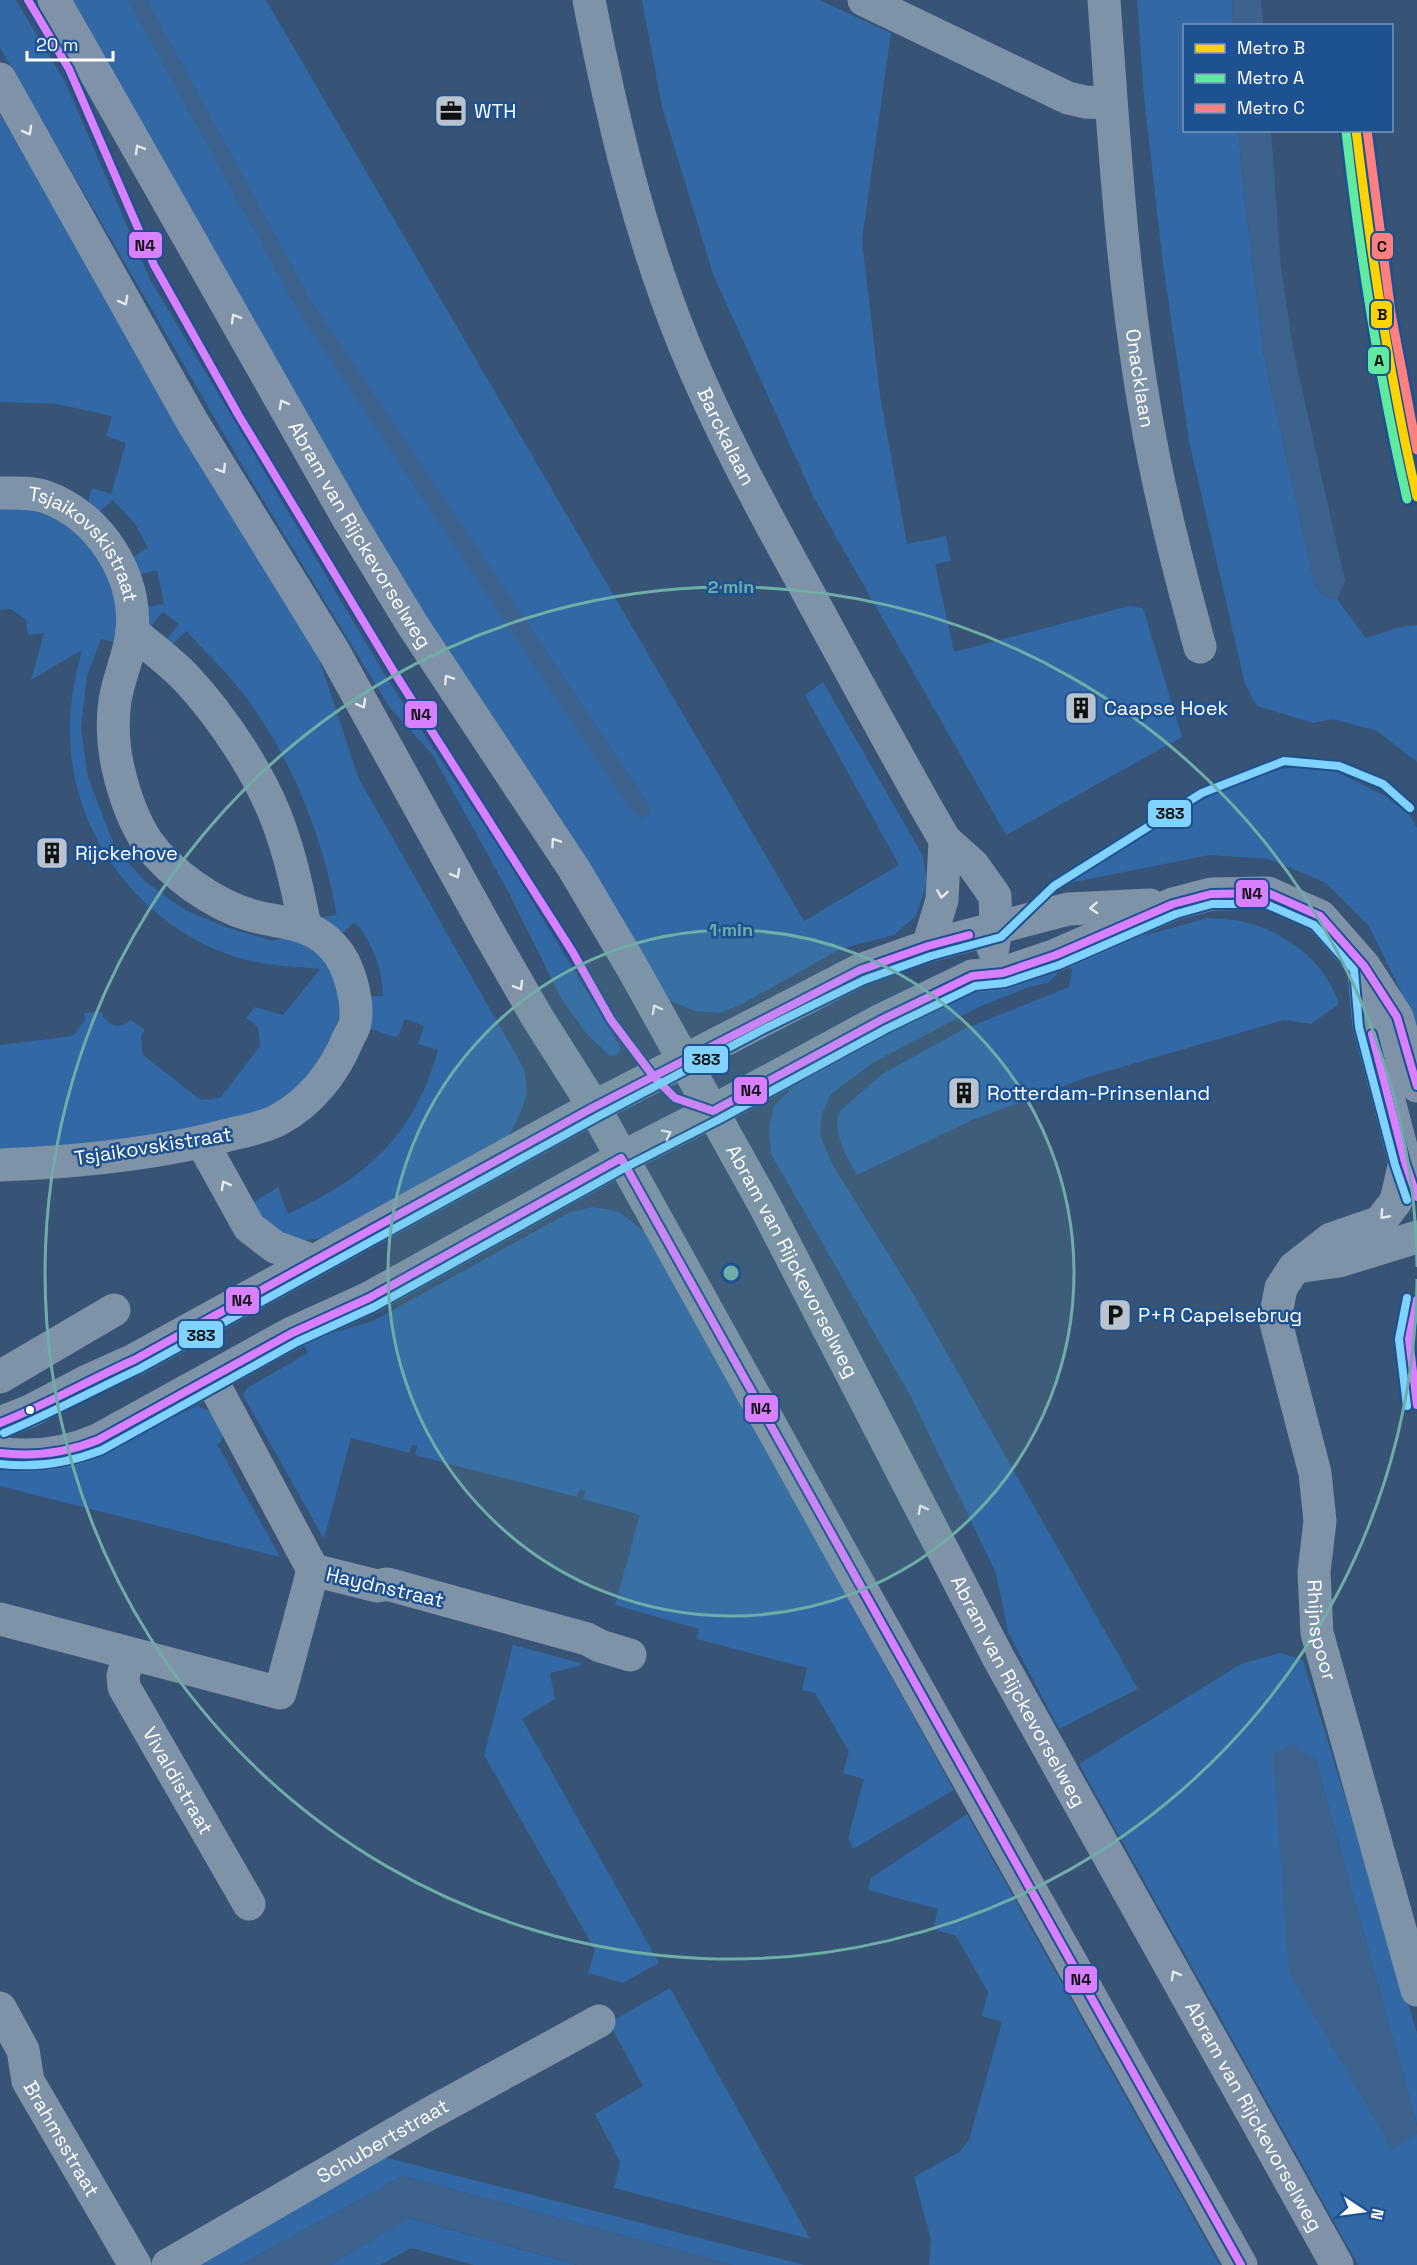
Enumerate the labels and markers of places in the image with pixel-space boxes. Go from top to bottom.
office icon: WTH [433,93,469,129]
place label: WTH [474,98,516,124]
building icon: Caapse Hoek [1063,690,1099,726]
place label: Caapse Hoek [1104,695,1229,721]
building icon: Rijckehove [34,835,70,871]
place label: Rijckehove [75,840,178,866]
building icon: Rotterdam-Prinsenland [946,1075,982,1111]
place label: Rotterdam-Prinsenland [987,1080,1210,1106]
centre of rings [721,1263,741,1283]
parking icon: P+R Capelsebrug [1097,1297,1133,1333]
place label: P+R Capelsebrug [1138,1302,1302,1328]
unlabelled marker [24,1404,36,1416]

